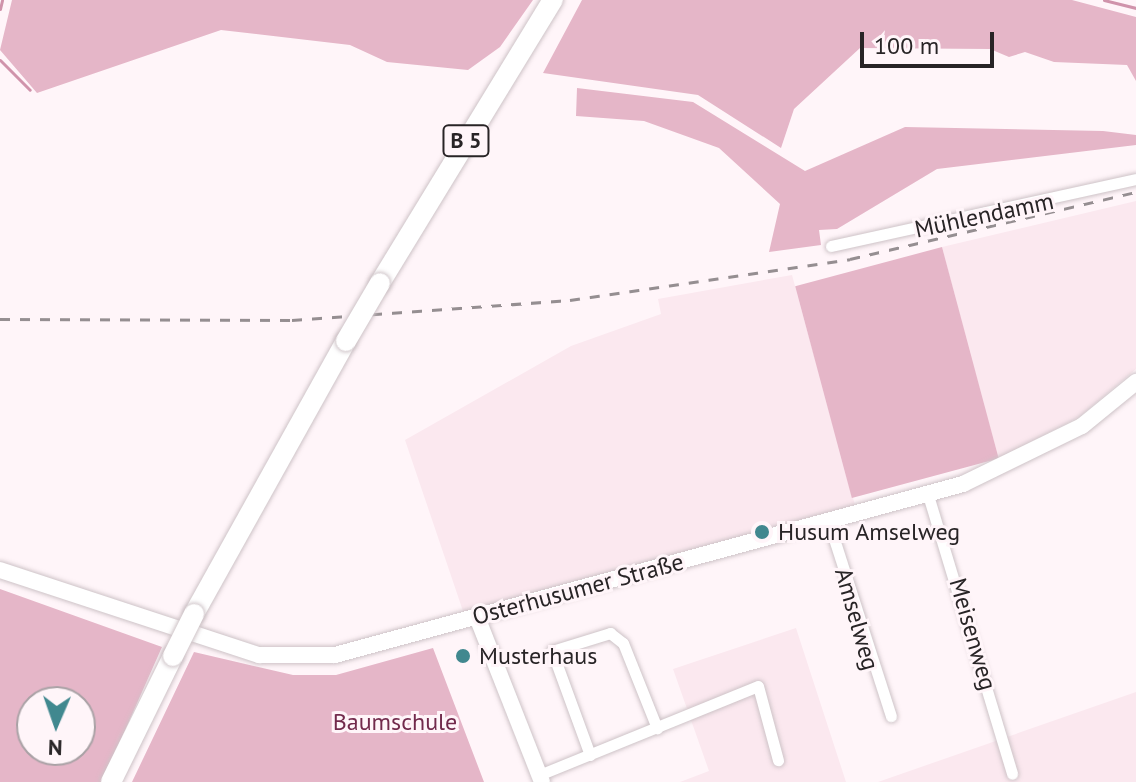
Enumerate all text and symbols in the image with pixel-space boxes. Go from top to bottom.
scale bar [864,16,998,66]
text: 100 m [874,30,939,61]
road number: B 5 [442,123,490,159]
street label: Mühlendamm [912,186,1056,244]
place label: Husum Amselweg [778,518,961,546]
marker: Husum Amselweg [753,523,771,541]
street label: Osterhusumer Straße [469,547,687,631]
street label: Amselweg [829,565,885,673]
street label: Meisenweg [943,575,1003,693]
place label: Musterhaus [479,642,597,670]
marker: Musterhaus [454,647,472,665]
north arrow [16,686,96,766]
park label: Baumschule [333,708,457,736]
text: N [48,734,63,762]

